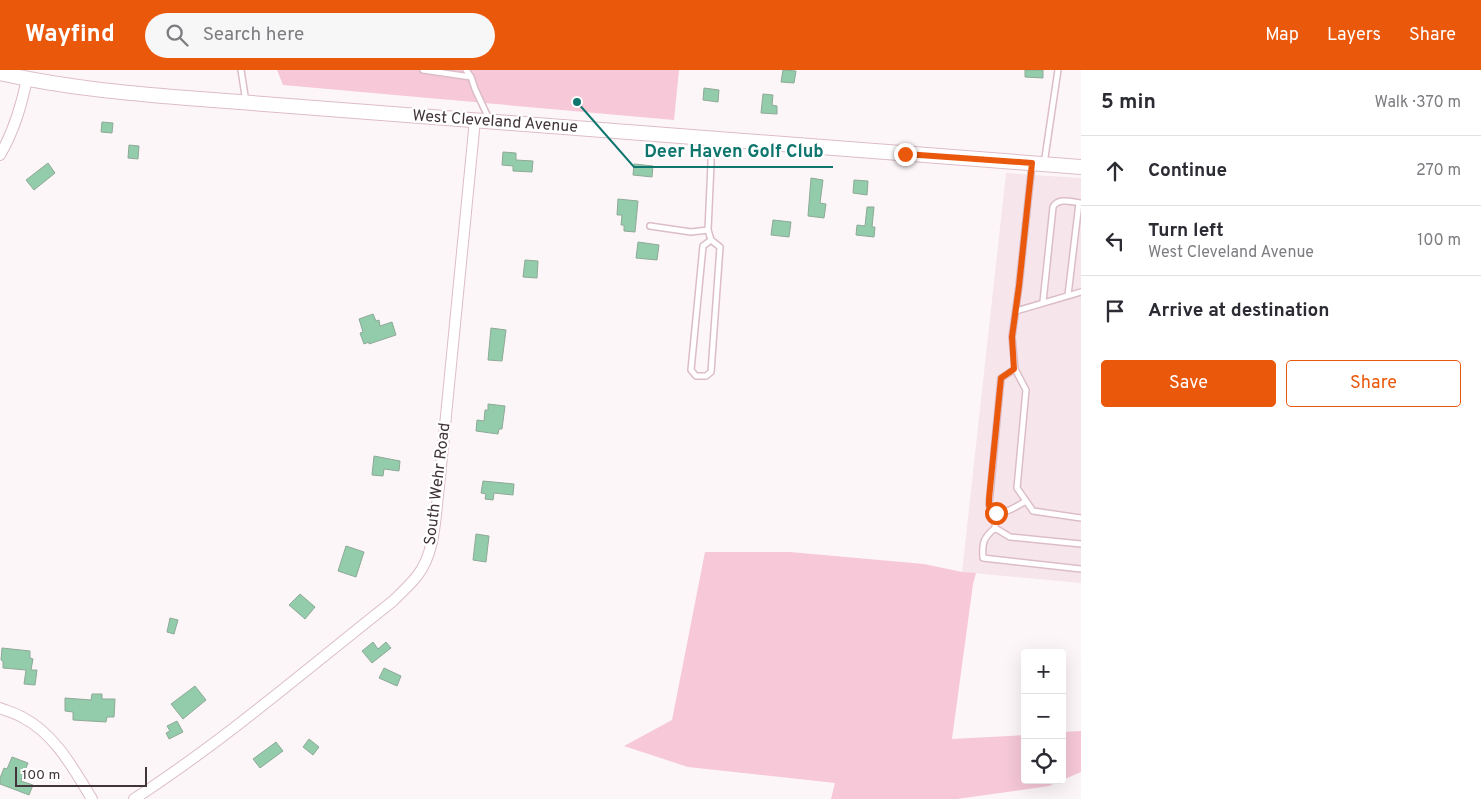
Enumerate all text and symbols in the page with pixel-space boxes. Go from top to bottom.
search box [145,13,495,58]
text: Wayfind [25,20,115,50]
icon: search [163,21,191,49]
text: Search here [203,23,304,47]
text: Map [1265,24,1299,47]
text: Layers [1327,24,1381,47]
text: Share [1409,24,1456,47]
text: 5 min [1101,89,1156,116]
text: Walk · 370 m [1374,93,1461,113]
street label: West Cleveland Avenue [412,106,578,138]
callout: Deer Haven Golf Club [634,134,833,167]
text: Deer Haven Golf Club [644,141,824,164]
route end [894,143,917,166]
icon: ahead [1101,157,1129,185]
text: Continue [1148,159,1227,183]
text: 270 m [1416,161,1461,181]
text: Turn left [1148,219,1224,243]
icon: left [1101,227,1129,255]
text: 100 m [1417,231,1461,251]
text: West Cleveland Avenue [1148,243,1314,263]
icon: arrive [1101,297,1129,325]
text: Arrive at destination [1148,299,1329,323]
button: Save [1101,360,1276,407]
button: Share [1286,360,1461,407]
street label: South Wehr Road [421,422,455,546]
route start [985,502,1008,525]
map controls [1021,649,1066,784]
button: + [1021,649,1066,694]
button: − [1021,694,1066,739]
button: locate [1021,739,1066,784]
scale bar [15,764,148,787]
text: 100 m [22,767,60,784]

